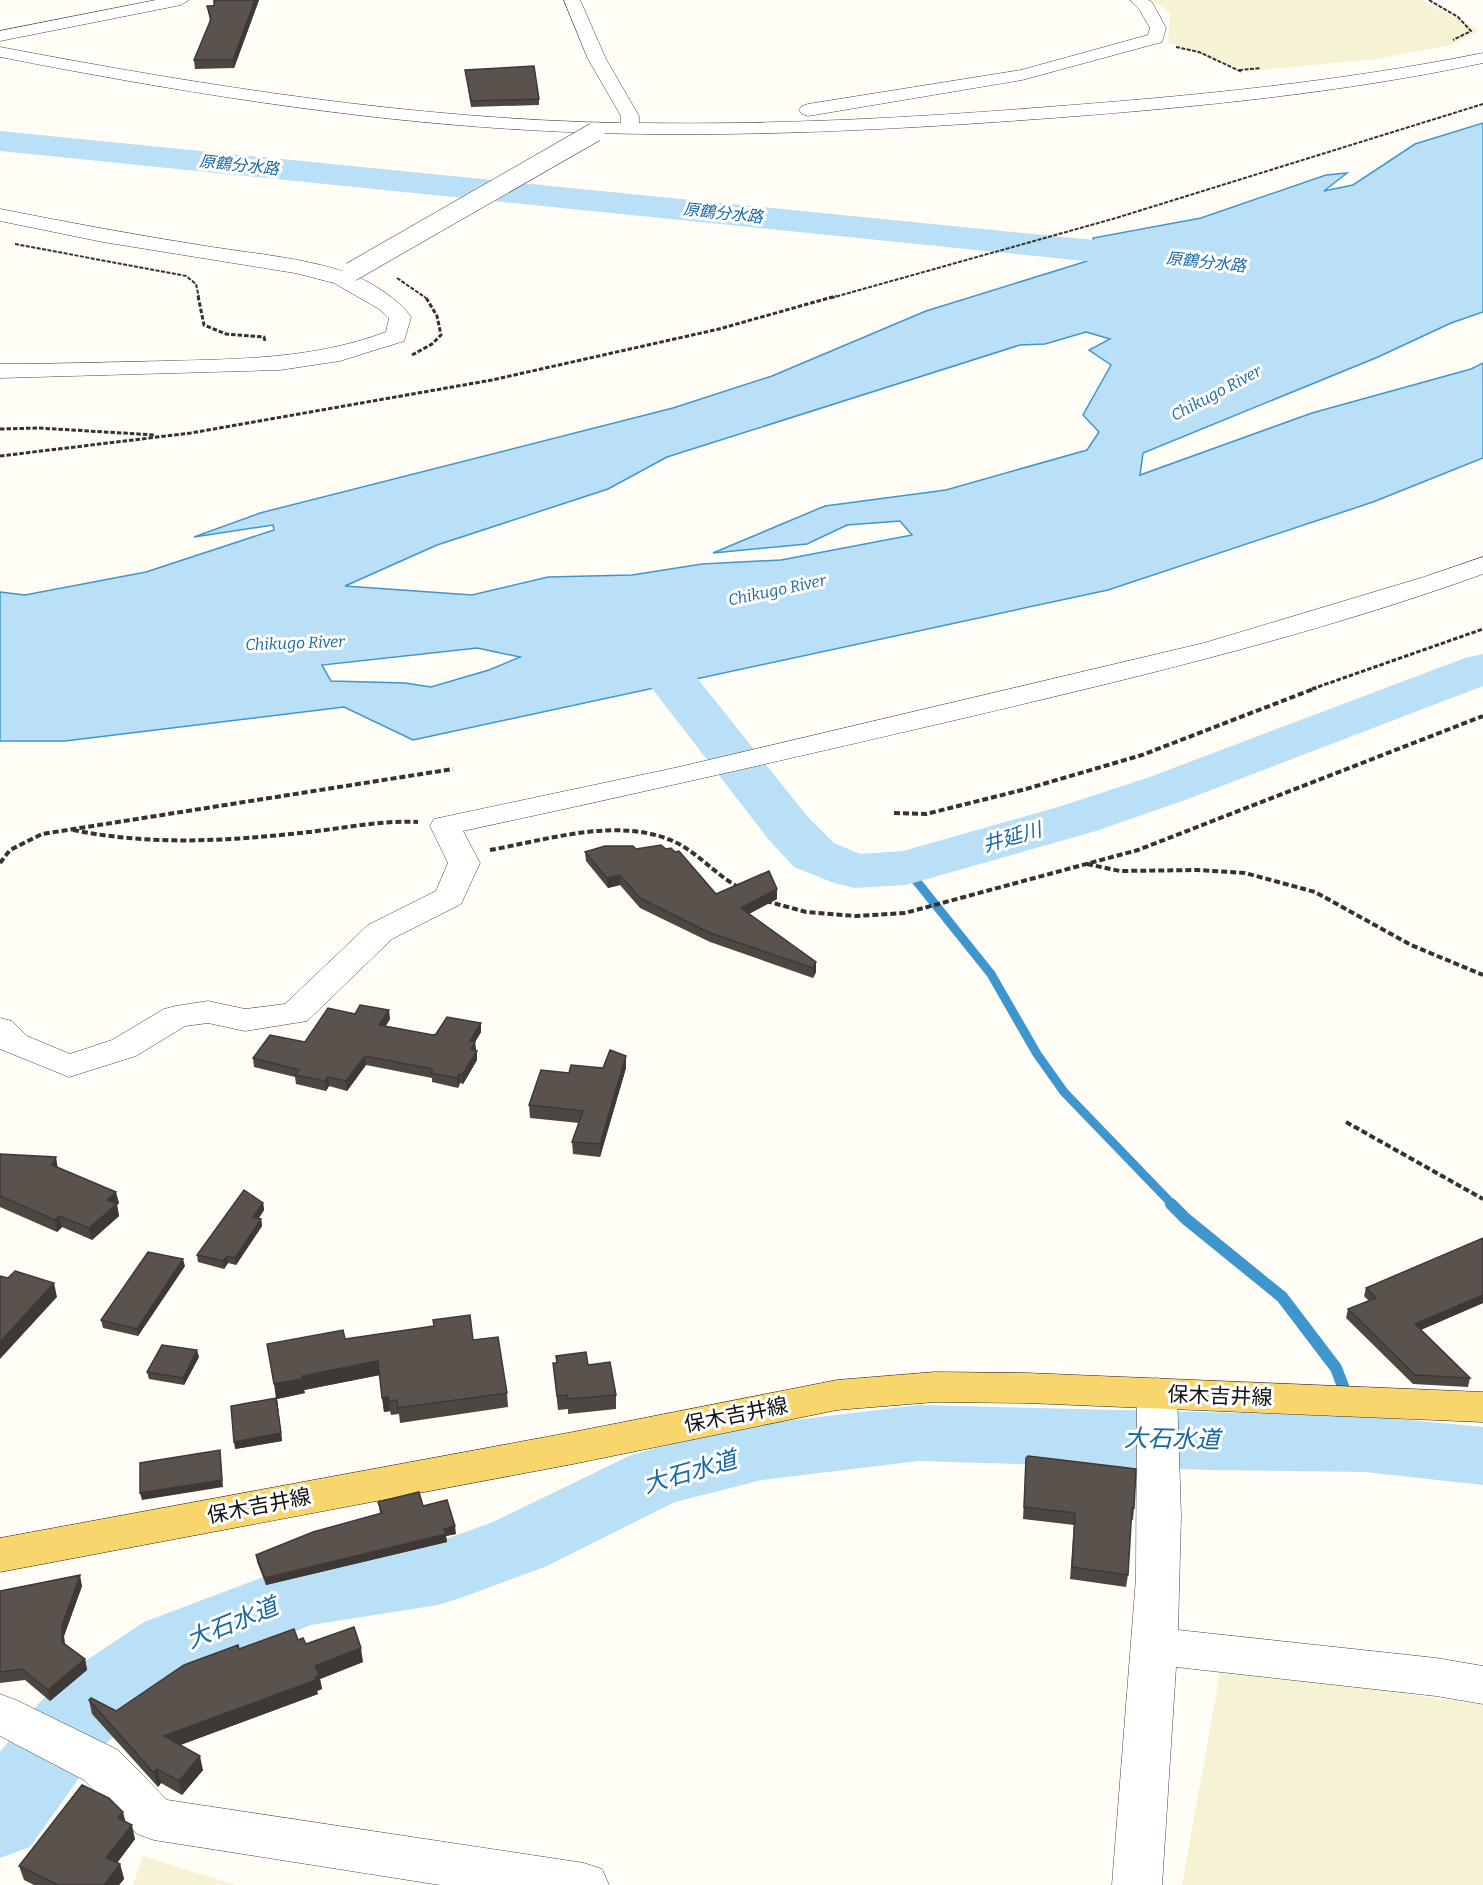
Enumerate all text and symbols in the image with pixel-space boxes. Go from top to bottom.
water label: 原鶴分水路 [198,151,282,179]
water label: 原鶴分水路 [682,199,766,227]
water label: 原鶴分水路 [1165,248,1249,276]
water label: Chikugo River [1168,361,1266,425]
water label: Chikugo River [726,570,829,610]
water label: Chikugo River [245,632,346,654]
water label: 井延川 [980,817,1046,857]
street label: 保木吉井線 [1167,1381,1273,1411]
street label: 保木吉井線 [682,1392,790,1438]
water label: 大石水道 [1124,1424,1224,1454]
water label: 大石水道 [640,1444,744,1499]
street label: 保木吉井線 [205,1483,313,1529]
water label: 大石水道 [182,1591,285,1654]

